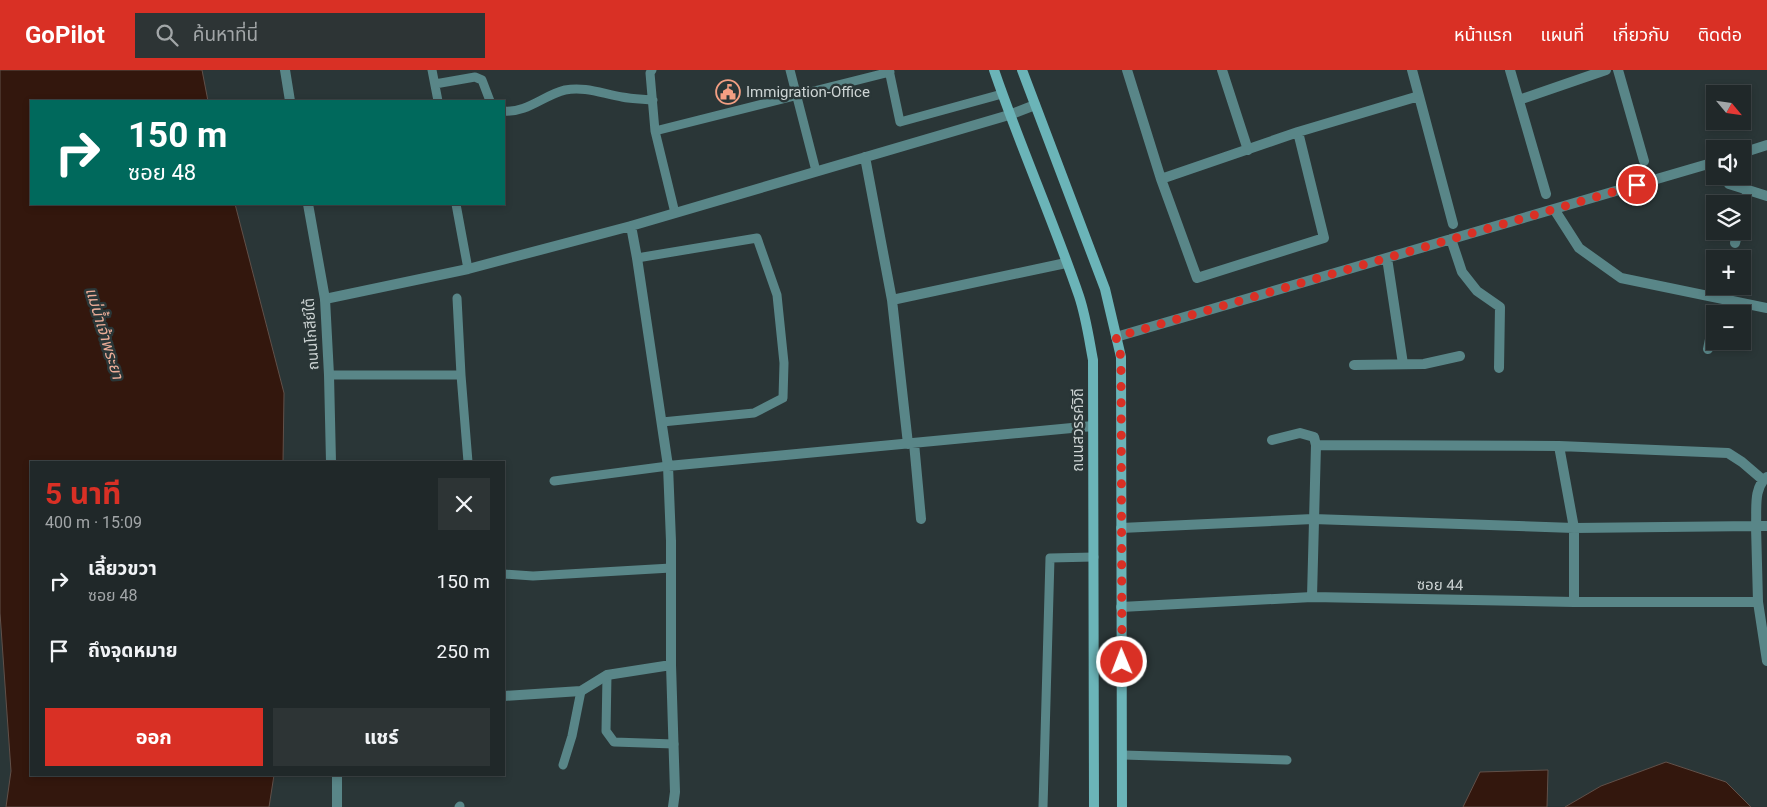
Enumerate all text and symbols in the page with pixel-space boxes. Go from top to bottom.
search box [135,13,485,58]
text: GoPilot [25,21,105,49]
icon: search [153,21,181,49]
text: ค้นหาที่นี่ [193,23,258,46]
text: หน้าแรก [1454,24,1512,45]
text: แผนที่ [1540,24,1584,45]
text: เกี่ยวกับ [1612,24,1670,45]
text: ติดต่อ [1698,24,1742,45]
public building icon: Immigration-Office [715,79,741,105]
place label: Immigration-Office [746,83,870,101]
north arrow [1706,85,1751,130]
map controls [1706,85,1751,350]
text: 150 m [128,115,227,156]
icon: right [45,120,110,185]
button: sound [1706,140,1751,185]
text: ซอย 48 [128,160,196,185]
pin [1616,164,1658,206]
icon: arrive [1623,171,1651,199]
button: layers [1706,195,1751,240]
button: + [1706,250,1751,295]
water label: แม่น้ำเจ้าพระยา [82,284,130,383]
street label: ถนนโกสีย์ใต้ [300,297,322,371]
button: − [1706,305,1751,350]
street label: ถนนสวรรค์วิถี [1069,388,1087,472]
text: 5 นาที [45,476,121,511]
button: close [438,478,490,530]
text: 400 m · 15:09 [45,513,142,532]
text: เลี้ยวขวา [88,557,157,580]
icon: right [45,567,73,595]
text: 150 m [437,570,490,593]
street label: ซอย 44 [1417,576,1464,594]
text: ซอย 48 [88,586,138,605]
position arrow [1095,635,1147,687]
icon: arrive [45,637,73,665]
text: ถึงจุดหมาย [88,639,178,662]
text: 250 m [437,640,490,663]
button: ออก [45,708,263,766]
button: แชร์ [273,708,490,766]

